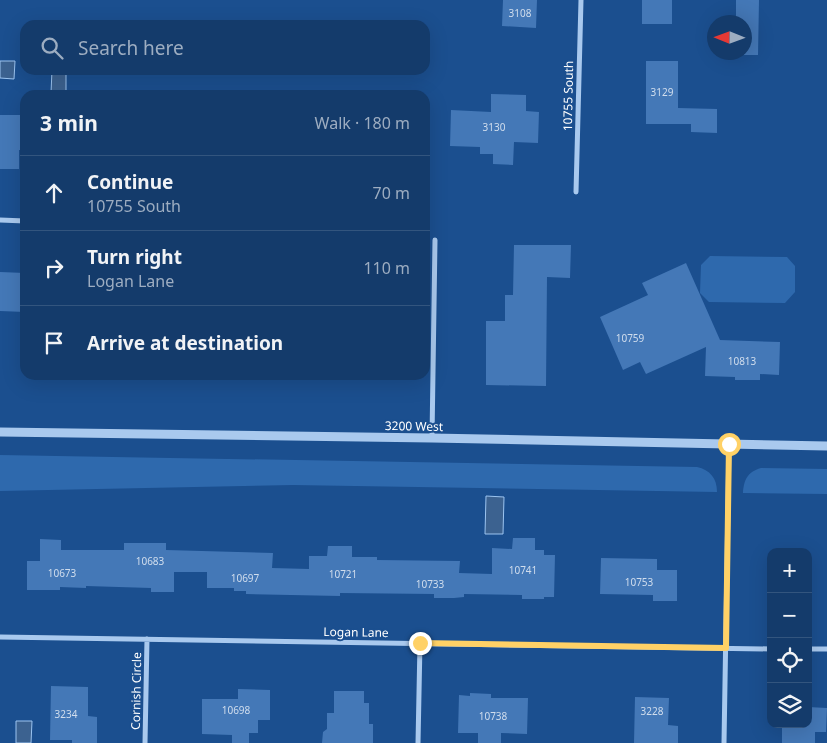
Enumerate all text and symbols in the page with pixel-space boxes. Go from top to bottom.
house number: 3108 [509,6,532,20]
north arrow [707,15,752,60]
search box [20,20,430,75]
icon: search [38,34,66,62]
text: Search here [78,35,184,61]
street label: 10755 South [559,61,577,131]
house number: 3129 [651,85,674,99]
text: 3 min [40,109,98,137]
text: Walk · 180 m [315,112,410,134]
house number: 3130 [483,120,506,134]
text: Continue [87,169,173,195]
icon: ahead [40,179,68,207]
text: 70 m [373,182,410,204]
text: 10755 South [87,195,181,217]
text: Turn right [87,244,182,270]
icon: right [40,254,68,282]
text: 110 m [363,257,410,279]
text: Logan Lane [87,270,174,292]
icon: arrive [40,329,68,357]
text: Arrive at destination [87,330,283,356]
house number: 10759 [616,331,645,345]
house number: 10813 [728,354,757,368]
street label: 3200 West [385,417,444,435]
route start [718,433,741,456]
map controls [767,548,812,728]
button: + [767,548,812,593]
house number: 10683 [136,554,165,568]
house number: 10741 [509,563,537,577]
house number: 10673 [48,566,77,580]
house number: 10721 [329,567,357,581]
house number: 10697 [231,571,260,585]
house number: 10753 [625,575,654,589]
house number: 10733 [416,577,445,591]
button: − [767,593,812,638]
street label: Logan Lane [323,623,389,641]
route end [409,632,432,655]
button: locate [767,638,812,683]
street label: Cornish Circle [127,652,145,730]
button: layers [767,683,812,728]
house number: 10698 [222,703,251,717]
house number: 3228 [641,704,664,718]
house number: 3234 [55,707,78,721]
house number: 10738 [479,709,508,723]

